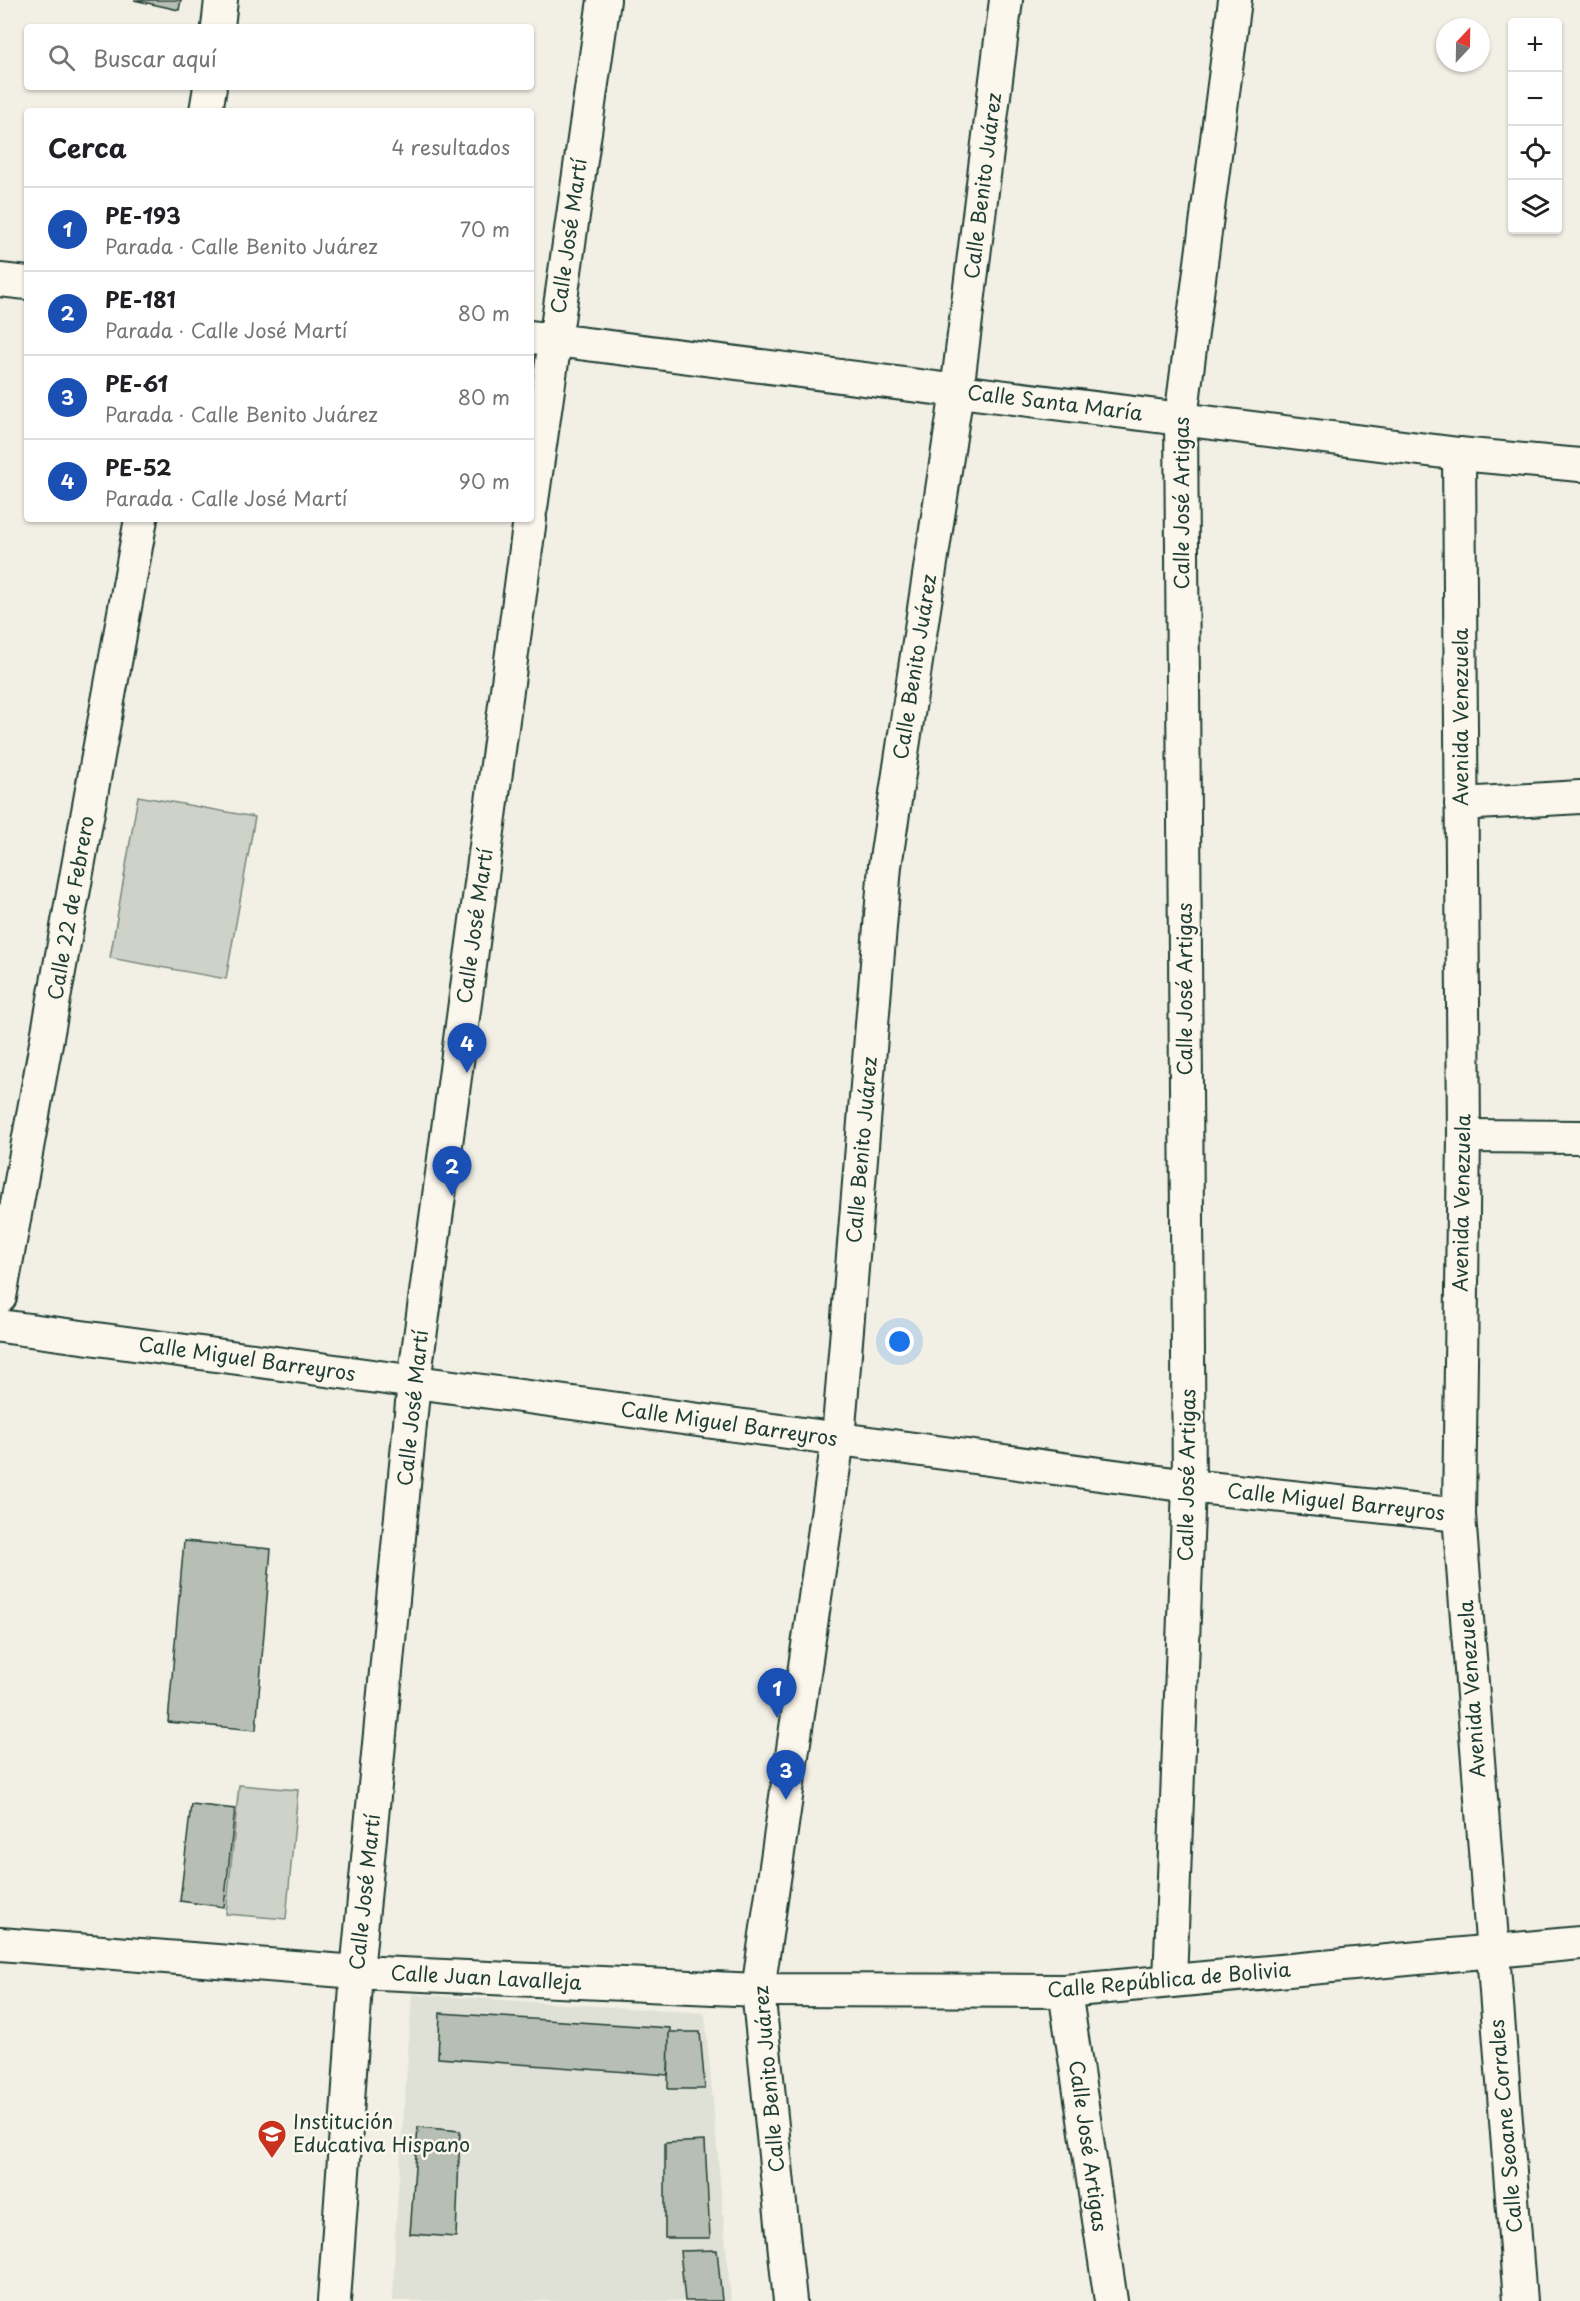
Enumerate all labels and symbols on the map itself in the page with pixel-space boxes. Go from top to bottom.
north arrow [1436,18,1490,72]
street label: Calle Benito Juárez [956,91,1008,281]
street label: Calle José Martí [542,156,594,316]
street label: Calle Santa María [966,376,1145,428]
street label: Calle José Artigas [1166,417,1196,589]
street label: Calle Benito Juárez [885,572,943,762]
street label: Avenida Venezuela [1445,627,1475,806]
street label: Calle 22 de Febrero [39,813,101,1002]
street label: Calle José Martí [448,846,500,1006]
street label: Calle José Artigas [1169,903,1199,1075]
pin: 4 [448,1024,486,1073]
street label: Calle Benito Juárez [838,1055,884,1244]
street label: Avenida Venezuela [1444,1113,1478,1292]
pin: 2 [432,1146,472,1196]
your location [885,1327,914,1356]
street label: Calle Miguel Barreyros [137,1328,358,1388]
street label: Calle José Martí [389,1328,435,1487]
street label: Calle José Artigas [1169,1388,1203,1562]
street label: Calle Miguel Barreyros [619,1393,840,1453]
street label: Calle Miguel Barreyros [1226,1475,1446,1527]
street label: Avenida Venezuela [1450,1599,1492,1779]
pin: 1 [758,1668,796,1718]
pin: 3 [766,1750,806,1800]
street label: Calle José Martí [341,1812,387,1971]
street label: Calle República de Bolivia [1046,1953,1292,2005]
street label: Calle Juan Lavalleja [390,1957,583,1997]
street label: Calle Benito Juárez [745,1985,791,2174]
street label: Calle Seoane Corrales [1481,2018,1529,2234]
street label: Calle José Artigas [1062,2058,1116,2233]
place label: Institución Educativa Hispano [293,2106,470,2159]
school or university icon: Institución Educativa Hispano [256,2118,288,2160]

